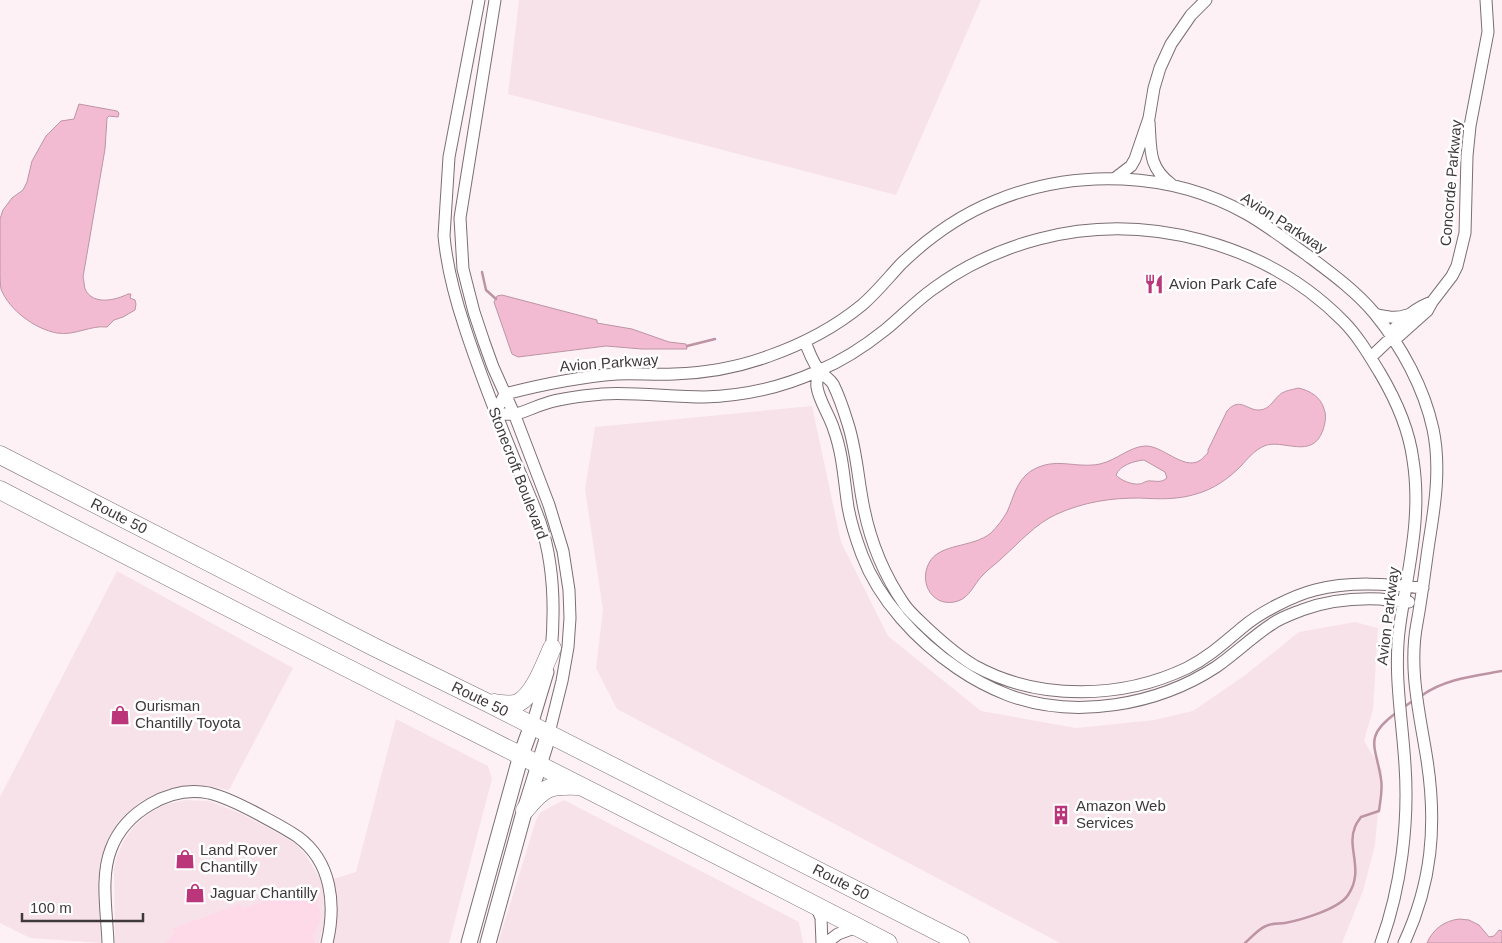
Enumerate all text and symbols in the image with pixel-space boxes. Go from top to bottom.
street label: Concorde Parkway [1437,119,1465,247]
street label: Avion Parkway [1238,189,1331,257]
restaurant icon: Avion Park Cafe [1143,273,1165,295]
place label: Avion Park Cafe [1169,275,1277,292]
street label: Avion Parkway [559,351,659,374]
street label: Stonecroft Boulevard [485,404,552,541]
street label: Route 50 [88,494,150,537]
street label: Avion Parkway [1373,565,1402,666]
street label: Route 50 [449,678,511,720]
place label: Ourisman Chantilly Toyota [135,697,241,731]
shop icon: Ourisman Chantilly Toyota [109,704,131,726]
place label: Amazon Web Services [1076,797,1166,831]
building icon: Amazon Web Services [1050,804,1072,826]
place label: Land Rover Chantilly [200,841,278,875]
shop icon: Land Rover Chantilly [174,848,196,870]
street label: Route 50 [810,860,872,903]
shop icon: Jaguar Chantilly [184,882,206,904]
place label: Jaguar Chantilly [210,884,318,901]
scale bar [22,890,144,922]
text: 100 m [30,899,72,916]

